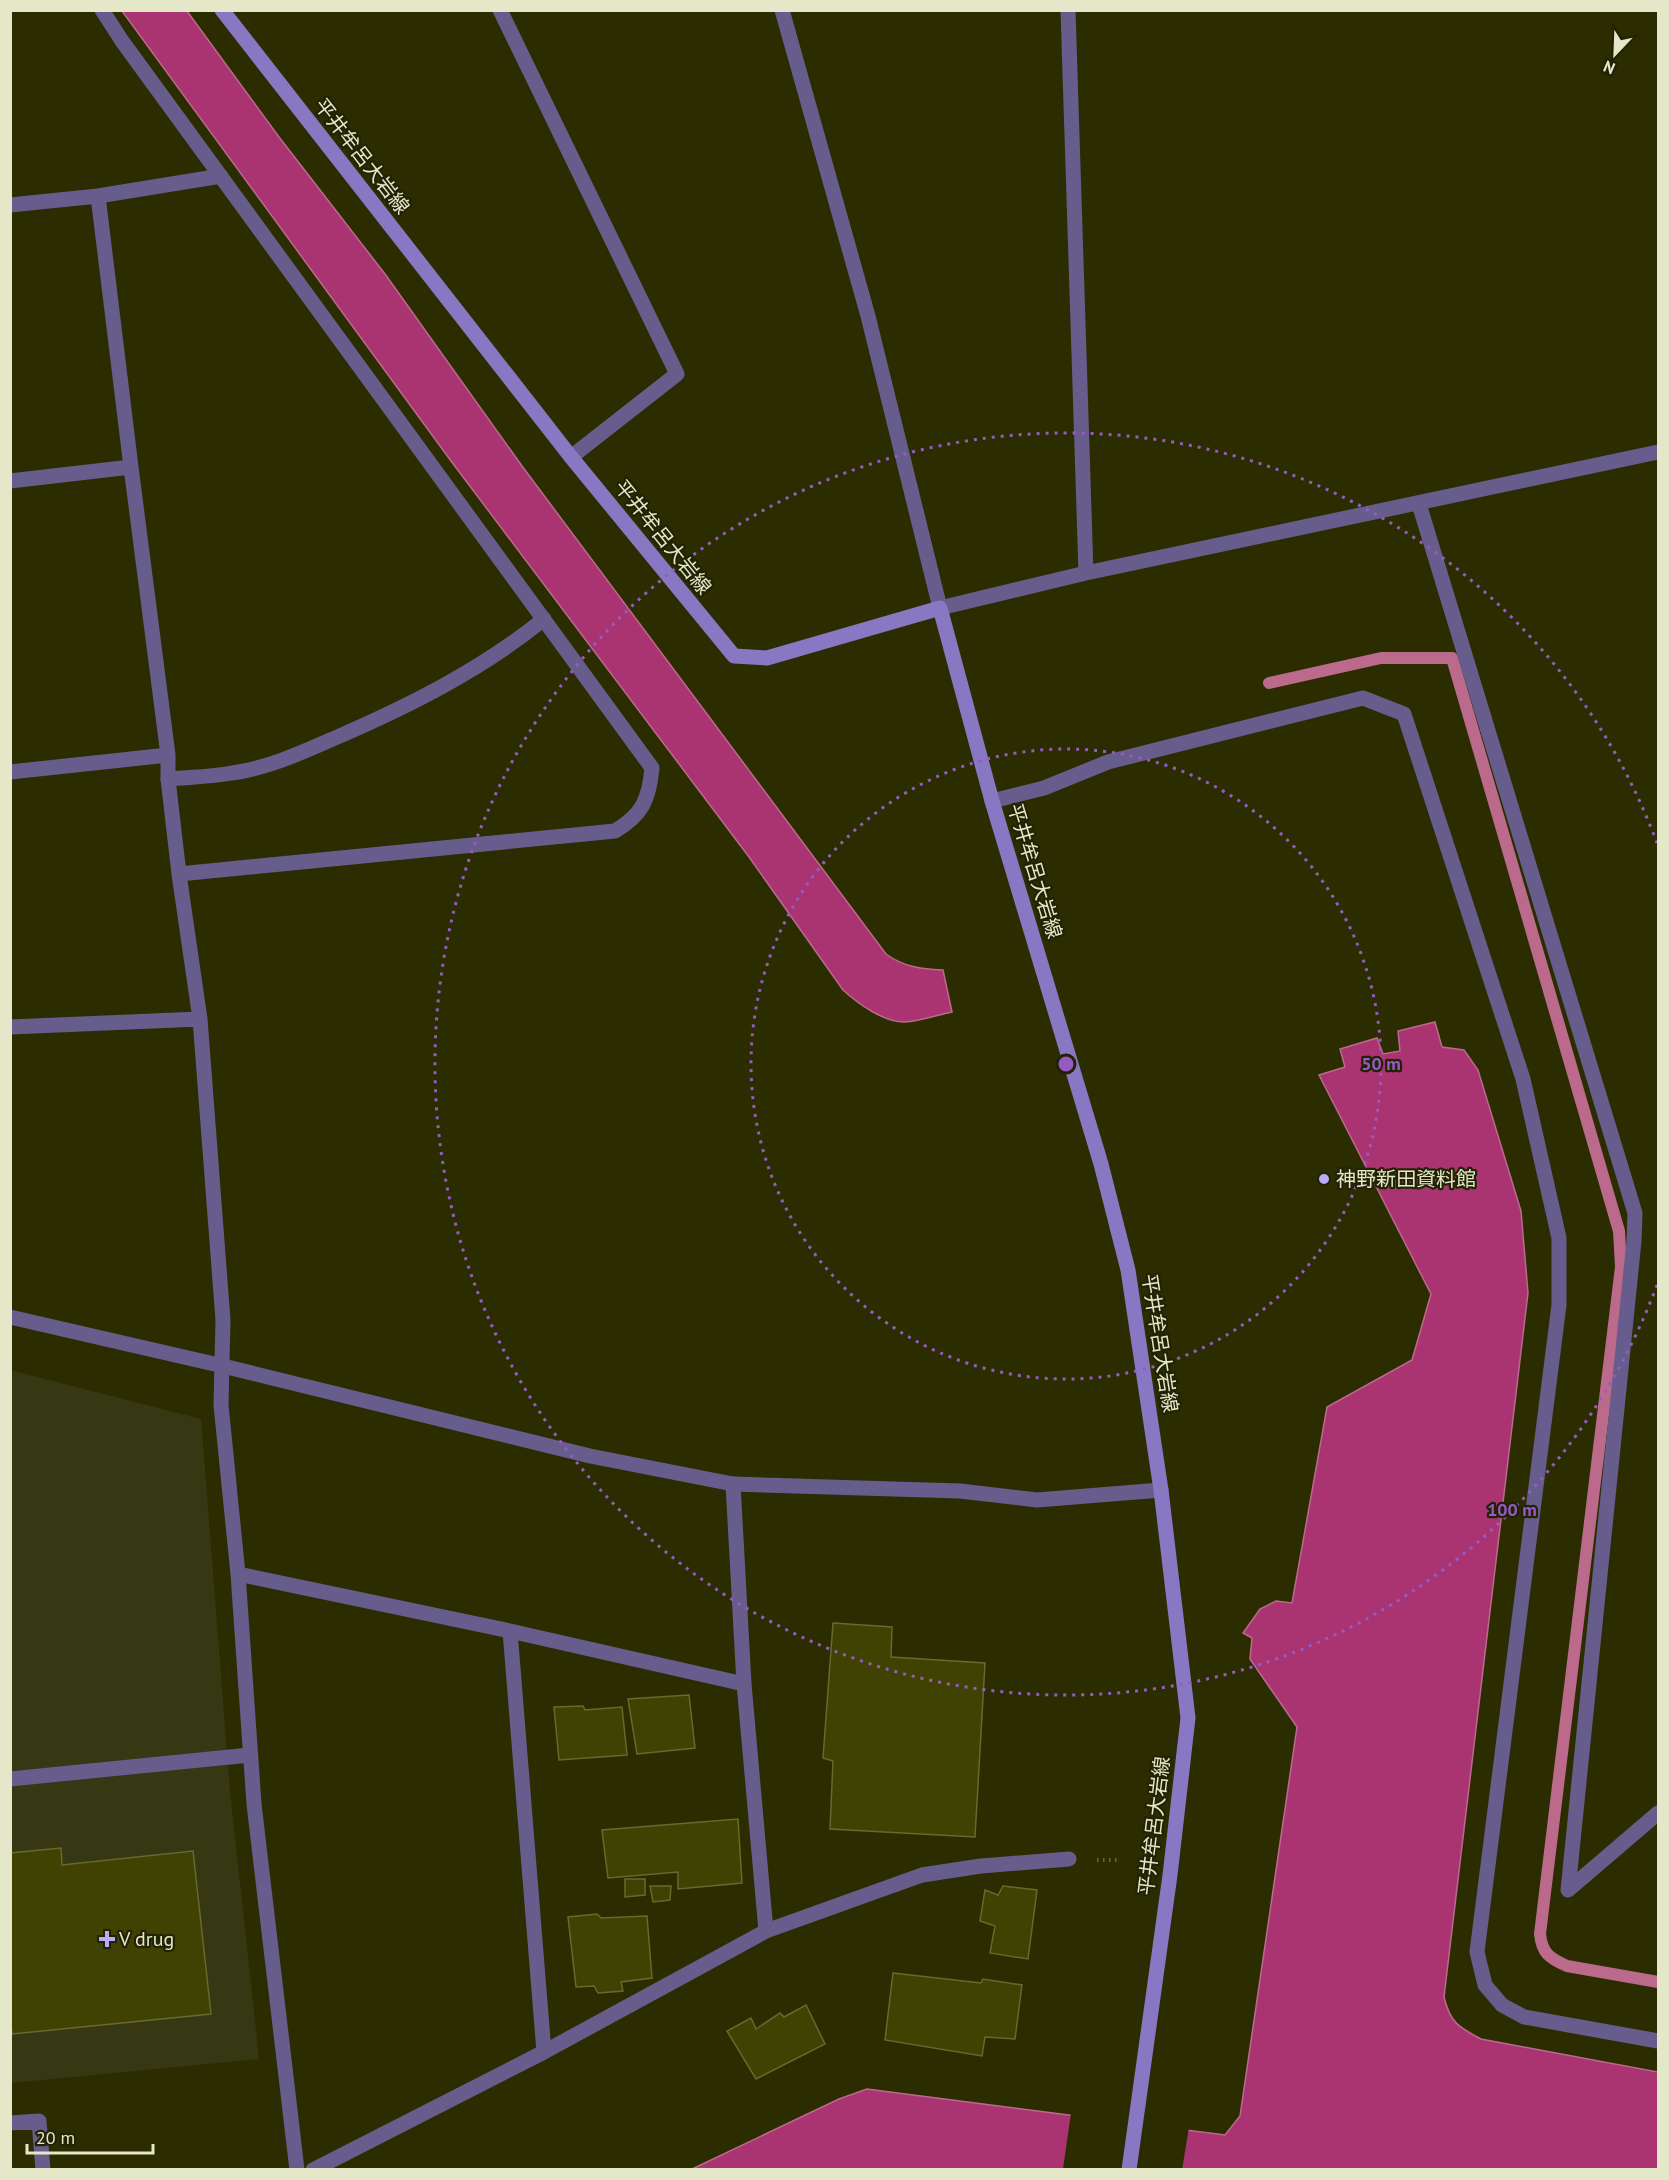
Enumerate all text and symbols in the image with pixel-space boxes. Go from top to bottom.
north arrow [1585,24,1645,84]
text: N [1600,57,1618,79]
street label: 平井牟呂大岩線 [309,93,415,219]
street label: 平井牟呂大岩線 [609,474,717,600]
street label: 平井牟呂大岩線 [1002,800,1068,942]
text: 50 m [1361,1052,1401,1075]
centre of rings [1056,1054,1076,1074]
place label: 神野新田資料館 [1336,1166,1476,1192]
marker: 神野新田資料館 [1317,1172,1331,1186]
street label: 平井牟呂大岩線 [1136,1272,1184,1414]
text: 100 m [1487,1498,1537,1521]
street label: 平井牟呂大岩線 [1133,1755,1175,1897]
place label: V drug [118,1926,174,1952]
marker: V drug [100,1932,114,1946]
scale bar [27,2117,153,2155]
text: 20 m [36,2126,75,2149]

